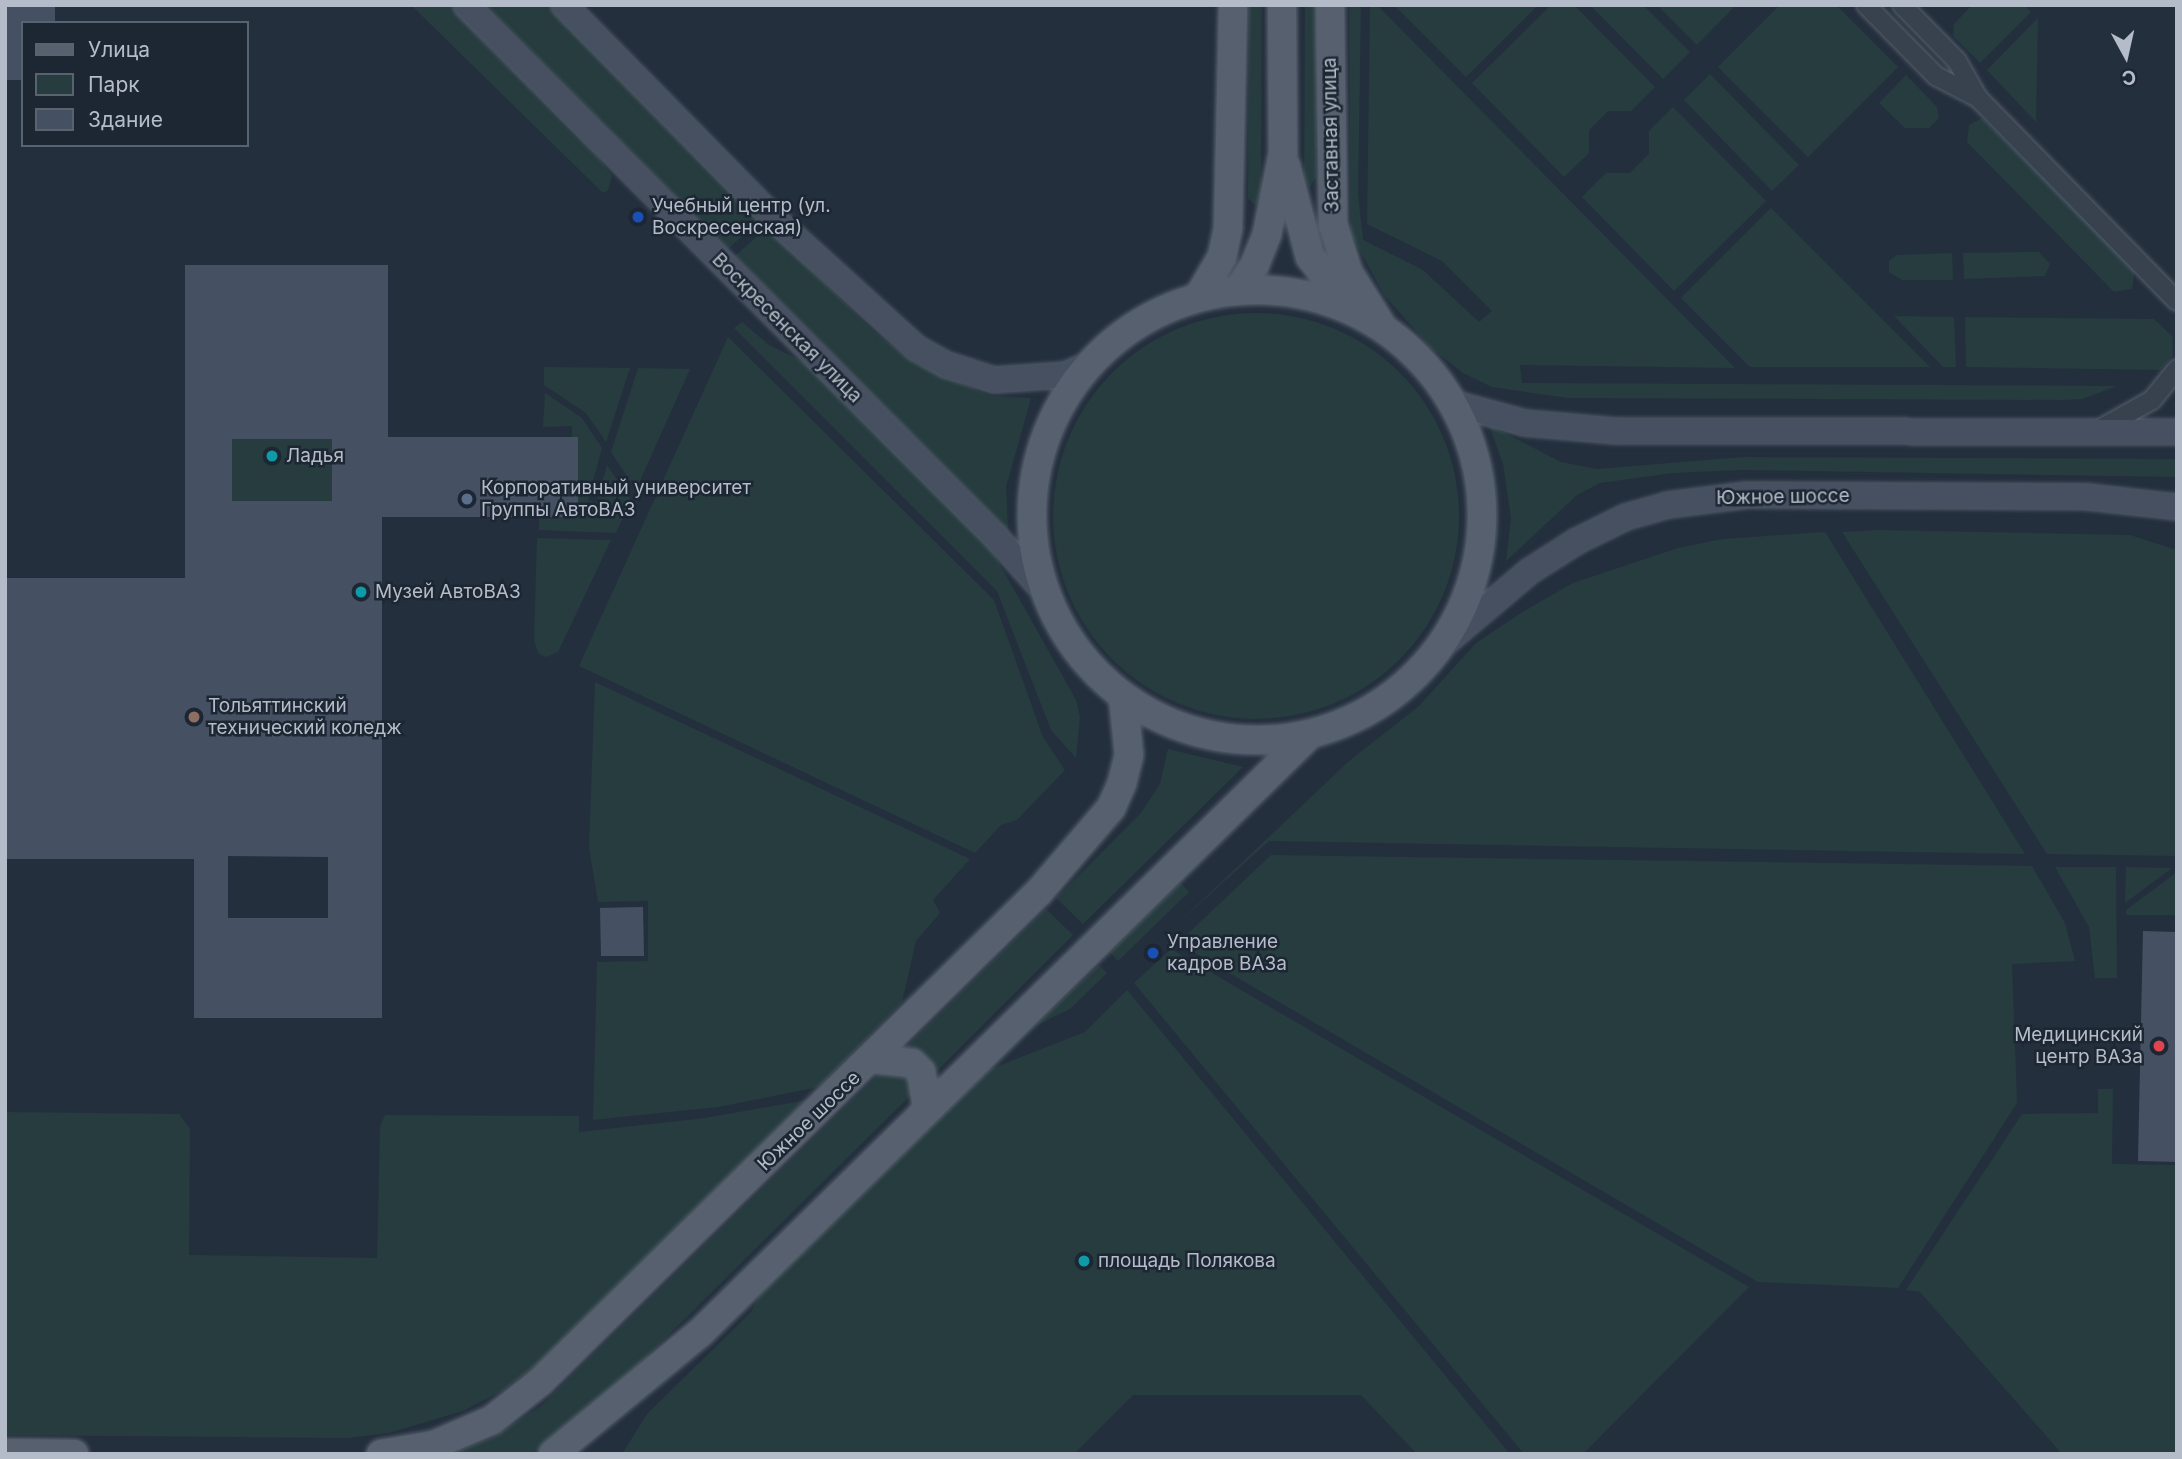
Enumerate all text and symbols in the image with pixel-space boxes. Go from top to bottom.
legend [21,21,248,147]
north arrow [2091,21,2161,91]
text: Улица [88,37,150,62]
street label: Заставная улица [1318,57,1344,213]
text: С [2120,65,2138,90]
text: Парк [88,72,140,97]
text: Здание [88,107,163,132]
place label: Учебный центр (ул. Воскресенская) [652,195,831,239]
marker: Учебный центр (ул. Воскресенская) [630,209,646,225]
street label: Воскресенская улица [707,248,867,408]
place label: Ладья [286,445,344,467]
marker: Ладья [264,448,280,464]
place label: Корпоративный университет Группы АвтоВАЗ [481,477,751,521]
street label: Южное шоссе [1716,484,1850,510]
marker: Корпоративный университет Группы АвтоВАЗ [459,491,475,507]
place label: Музей АвтоВАЗ [375,581,521,603]
marker: Музей АвтоВАЗ [353,584,369,600]
place label: Тольяттинский технический коледж [208,695,402,739]
marker: Тольяттинский технический коледж [186,709,202,725]
place label: Управление кадров ВАЗа [1167,931,1287,975]
marker: Управление кадров ВАЗа [1145,945,1161,961]
place label: Медицинский центр ВАЗа [2014,1024,2143,1068]
marker: Медицинский центр ВАЗа [2149,1036,2169,1056]
street label: Южное шоссе [753,1066,865,1176]
place label: площадь Полякова [1098,1250,1276,1272]
marker: площадь Полякова [1076,1253,1092,1269]

